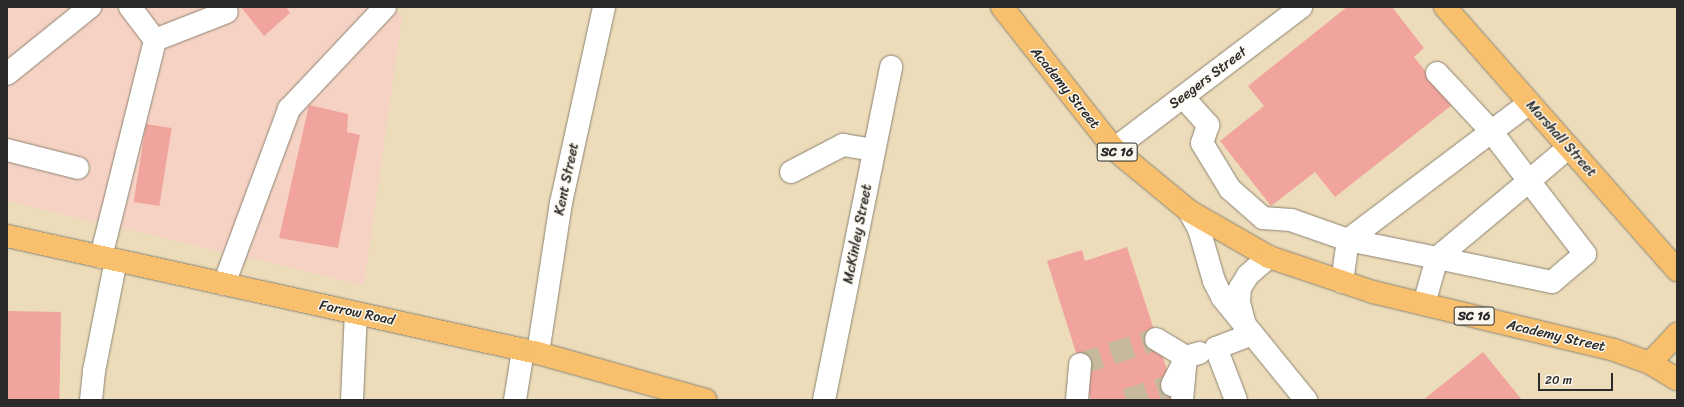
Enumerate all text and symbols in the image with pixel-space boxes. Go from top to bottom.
street label: Seegers Street [1166,43,1250,113]
street label: Academy Street [1027,44,1103,132]
street label: Marshall Street [1522,97,1600,181]
street label: Kent Street [551,141,583,217]
road number: SC 16 [1096,141,1138,163]
street label: McKinley Street [840,183,876,285]
street label: Farrow Road [318,297,396,329]
road number: SC 16 [1453,305,1495,327]
street label: Academy Street [1505,317,1607,355]
scale bar [1540,365,1615,391]
text: 20 m [1545,369,1572,391]

